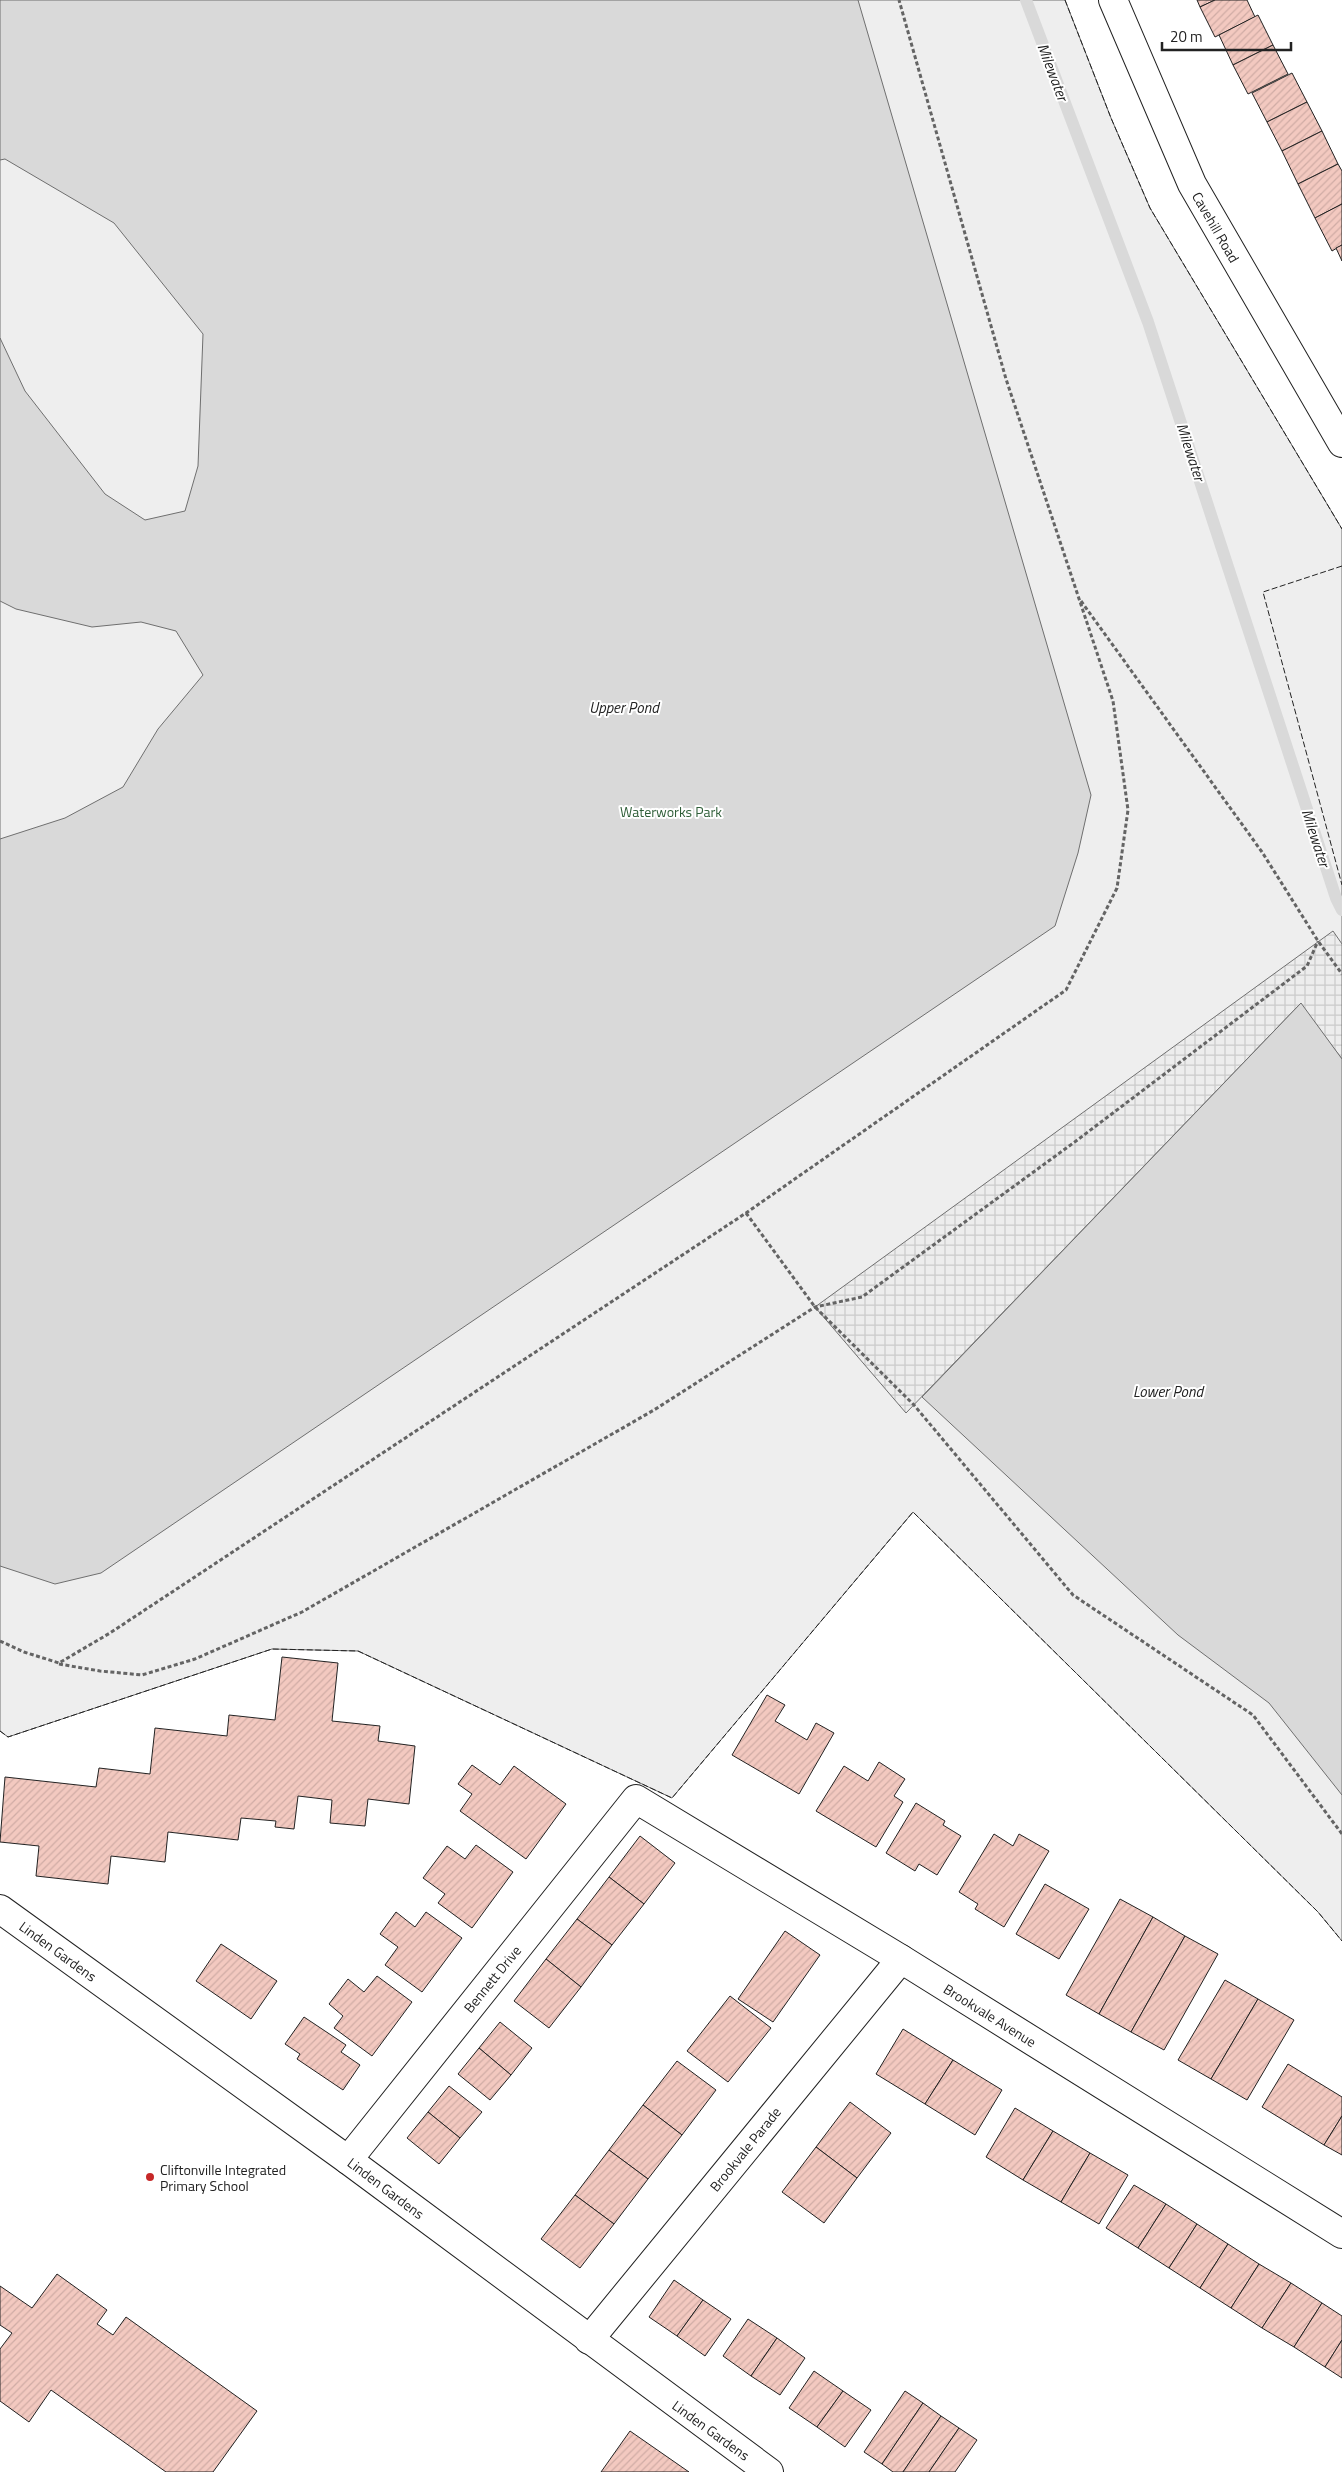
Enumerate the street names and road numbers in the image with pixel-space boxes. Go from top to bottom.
street label: Cavehill Road [1187,188,1245,266]
street label: Linden Gardens [15,1916,101,1986]
street label: Bennett Drive [458,1941,526,2017]
street label: Brookvale Avenue [940,1978,1040,2052]
street label: Brookvale Parade [704,2102,786,2196]
street label: Linden Gardens [343,2152,429,2224]
street label: Linden Gardens [668,2395,754,2465]

